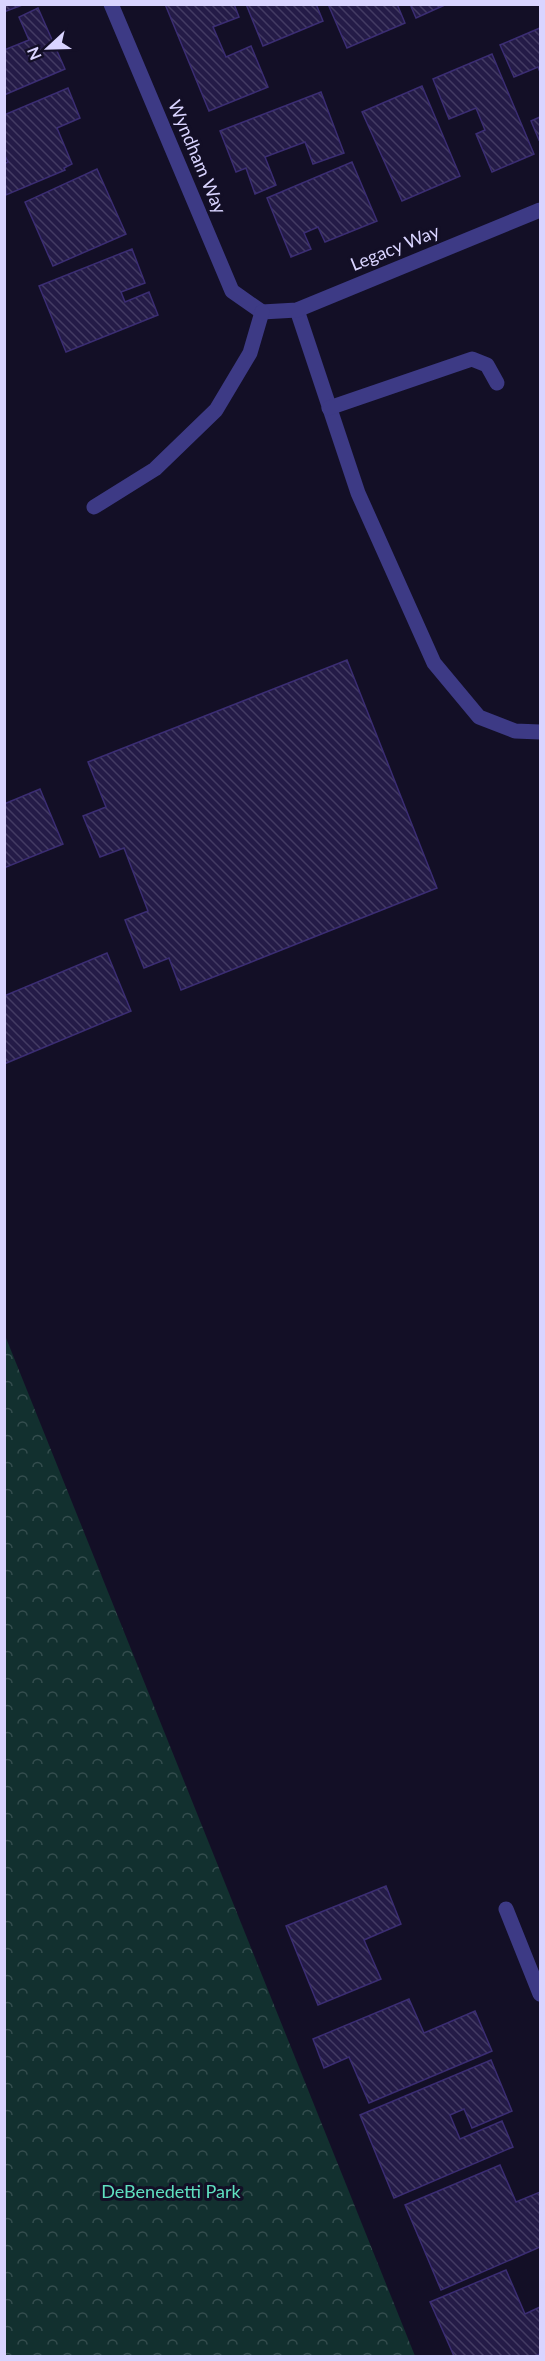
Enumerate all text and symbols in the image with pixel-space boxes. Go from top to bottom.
north arrow [18,18,78,78]
text: N [23,45,45,63]
street label: Wyndham Way [164,96,232,218]
street label: Legacy Way [347,219,443,275]
park label: DeBenedetti Park [101,2180,242,2202]

